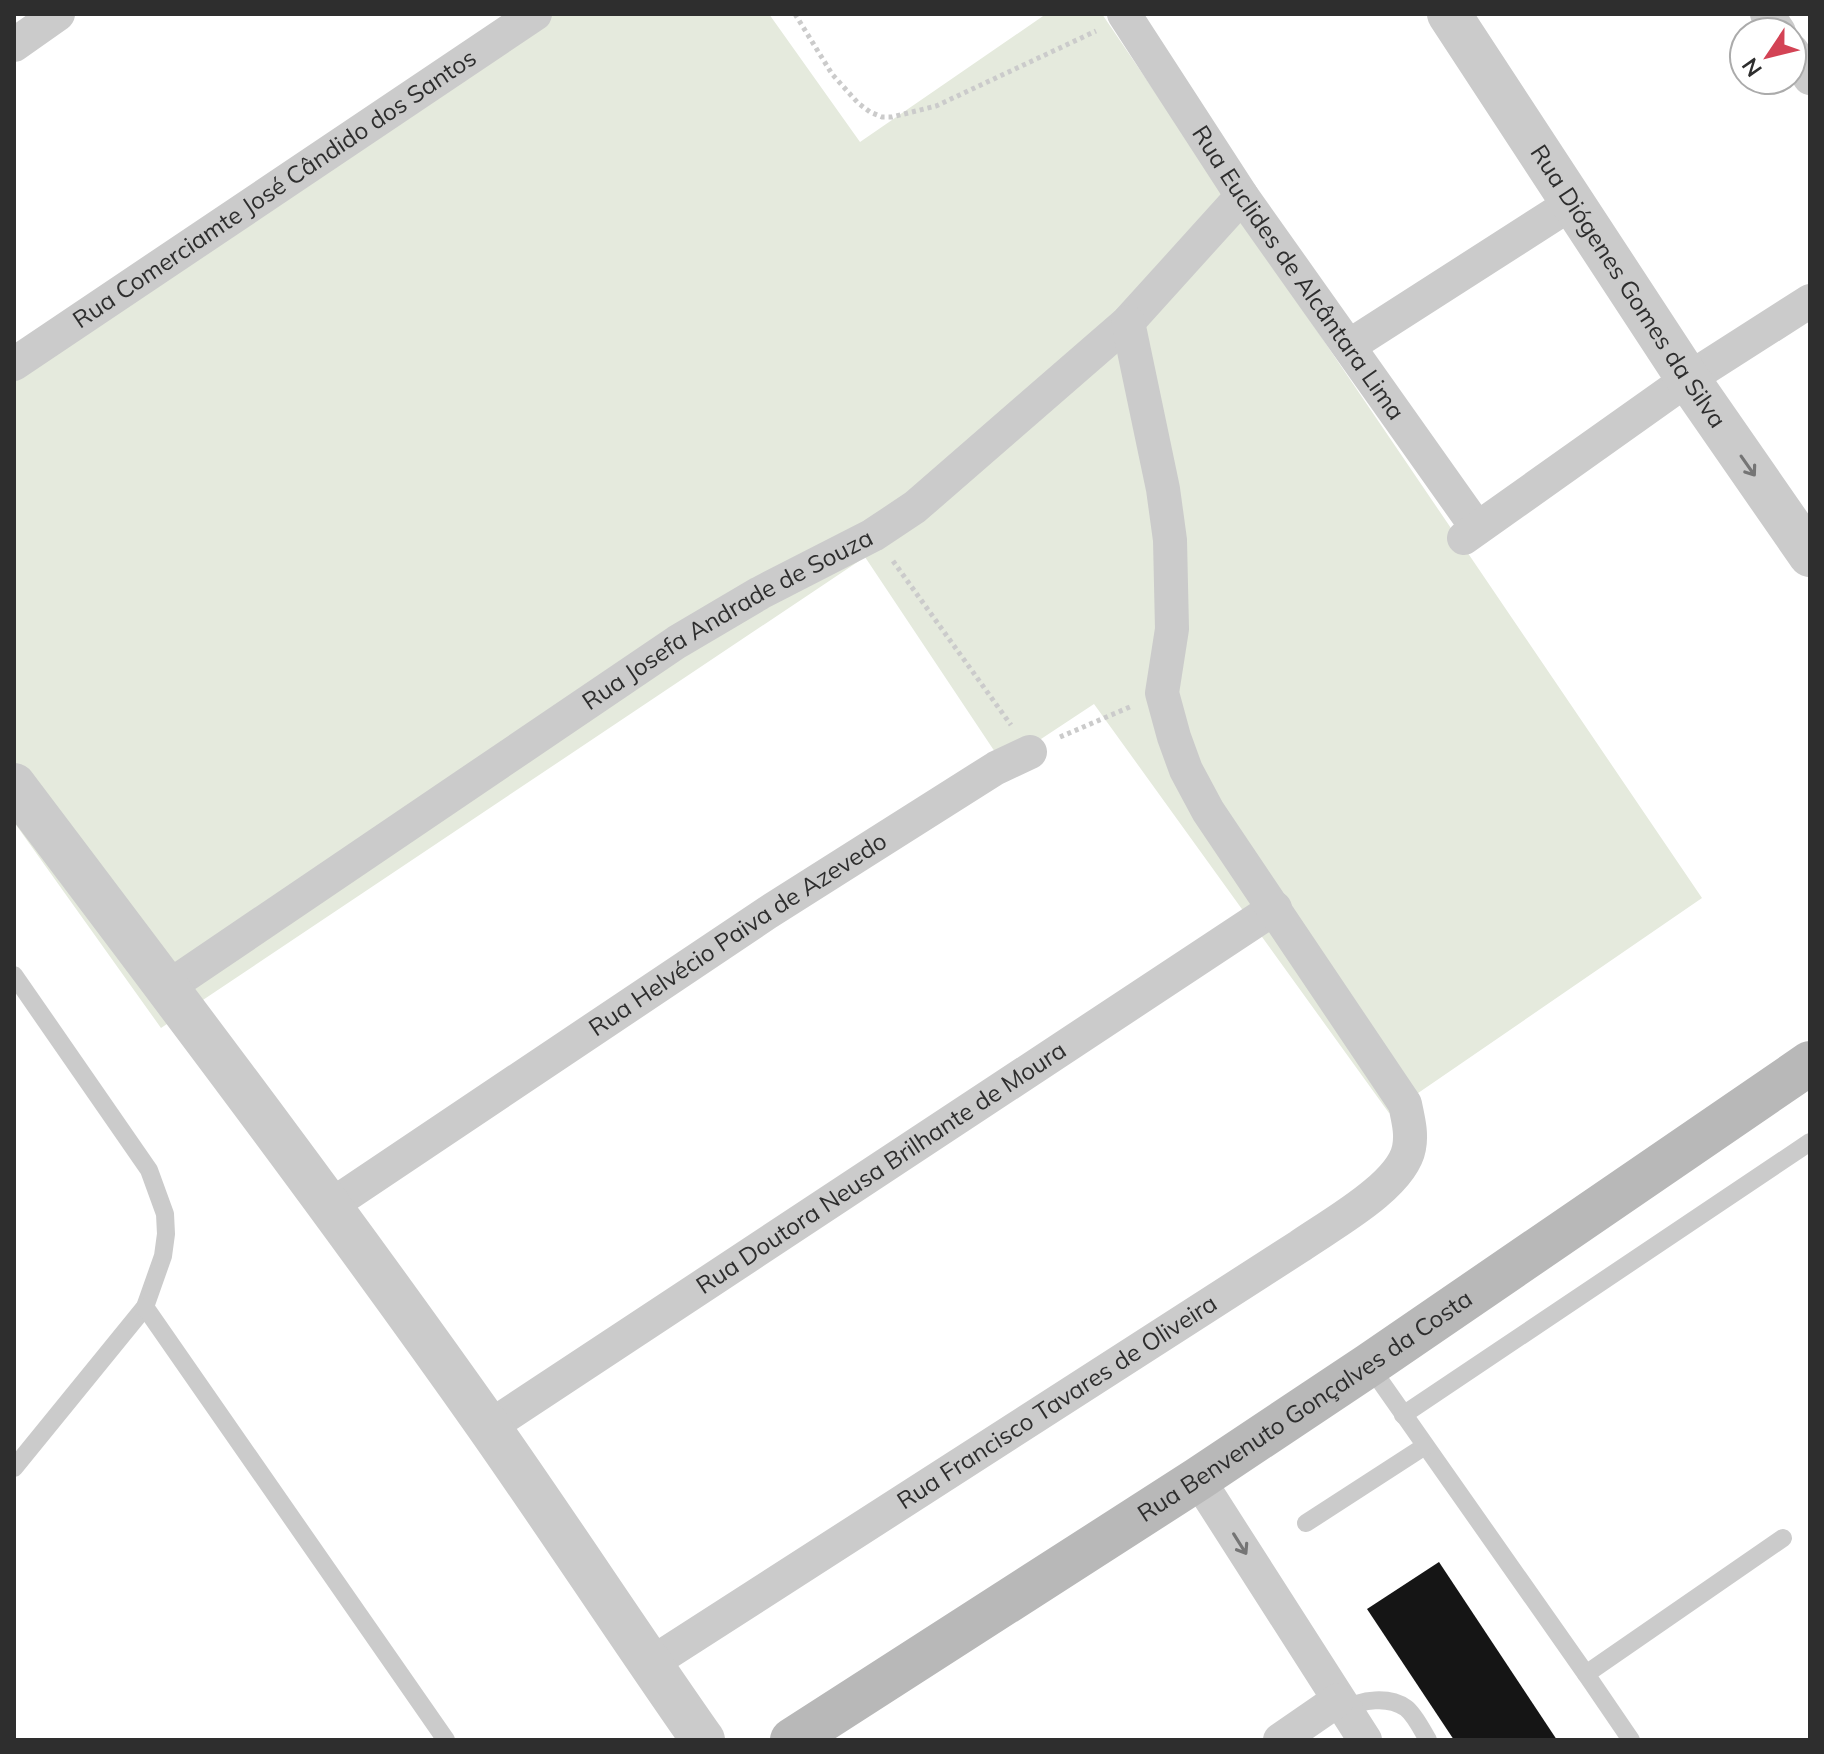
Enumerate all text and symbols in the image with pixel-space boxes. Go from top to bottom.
north arrow [1728,16,1808,96]
street label: Rua Comerciamte José Cândido dos Santos [67,42,482,334]
text: N [1735,53,1768,82]
street label: Rua Euclides de Alcântara Lima [1186,119,1412,425]
street label: Rua Diógenes Gomes da Silva [1525,139,1733,433]
one-way arrow [1740,454,1756,476]
street label: Rua Josefa Andrade de Souza [576,522,877,716]
street label: Rua Helvécio Paiva de Azevedo [583,825,892,1042]
street label: Rua Doutora Neusa Brilhante de Moura [690,1034,1071,1300]
street label: Rua Benvenuto Gonçalves da Costa [1131,1283,1478,1528]
street label: Rua Francisco Tavares de Oliveira [891,1288,1222,1515]
one-way arrow [1231,1533,1248,1555]

